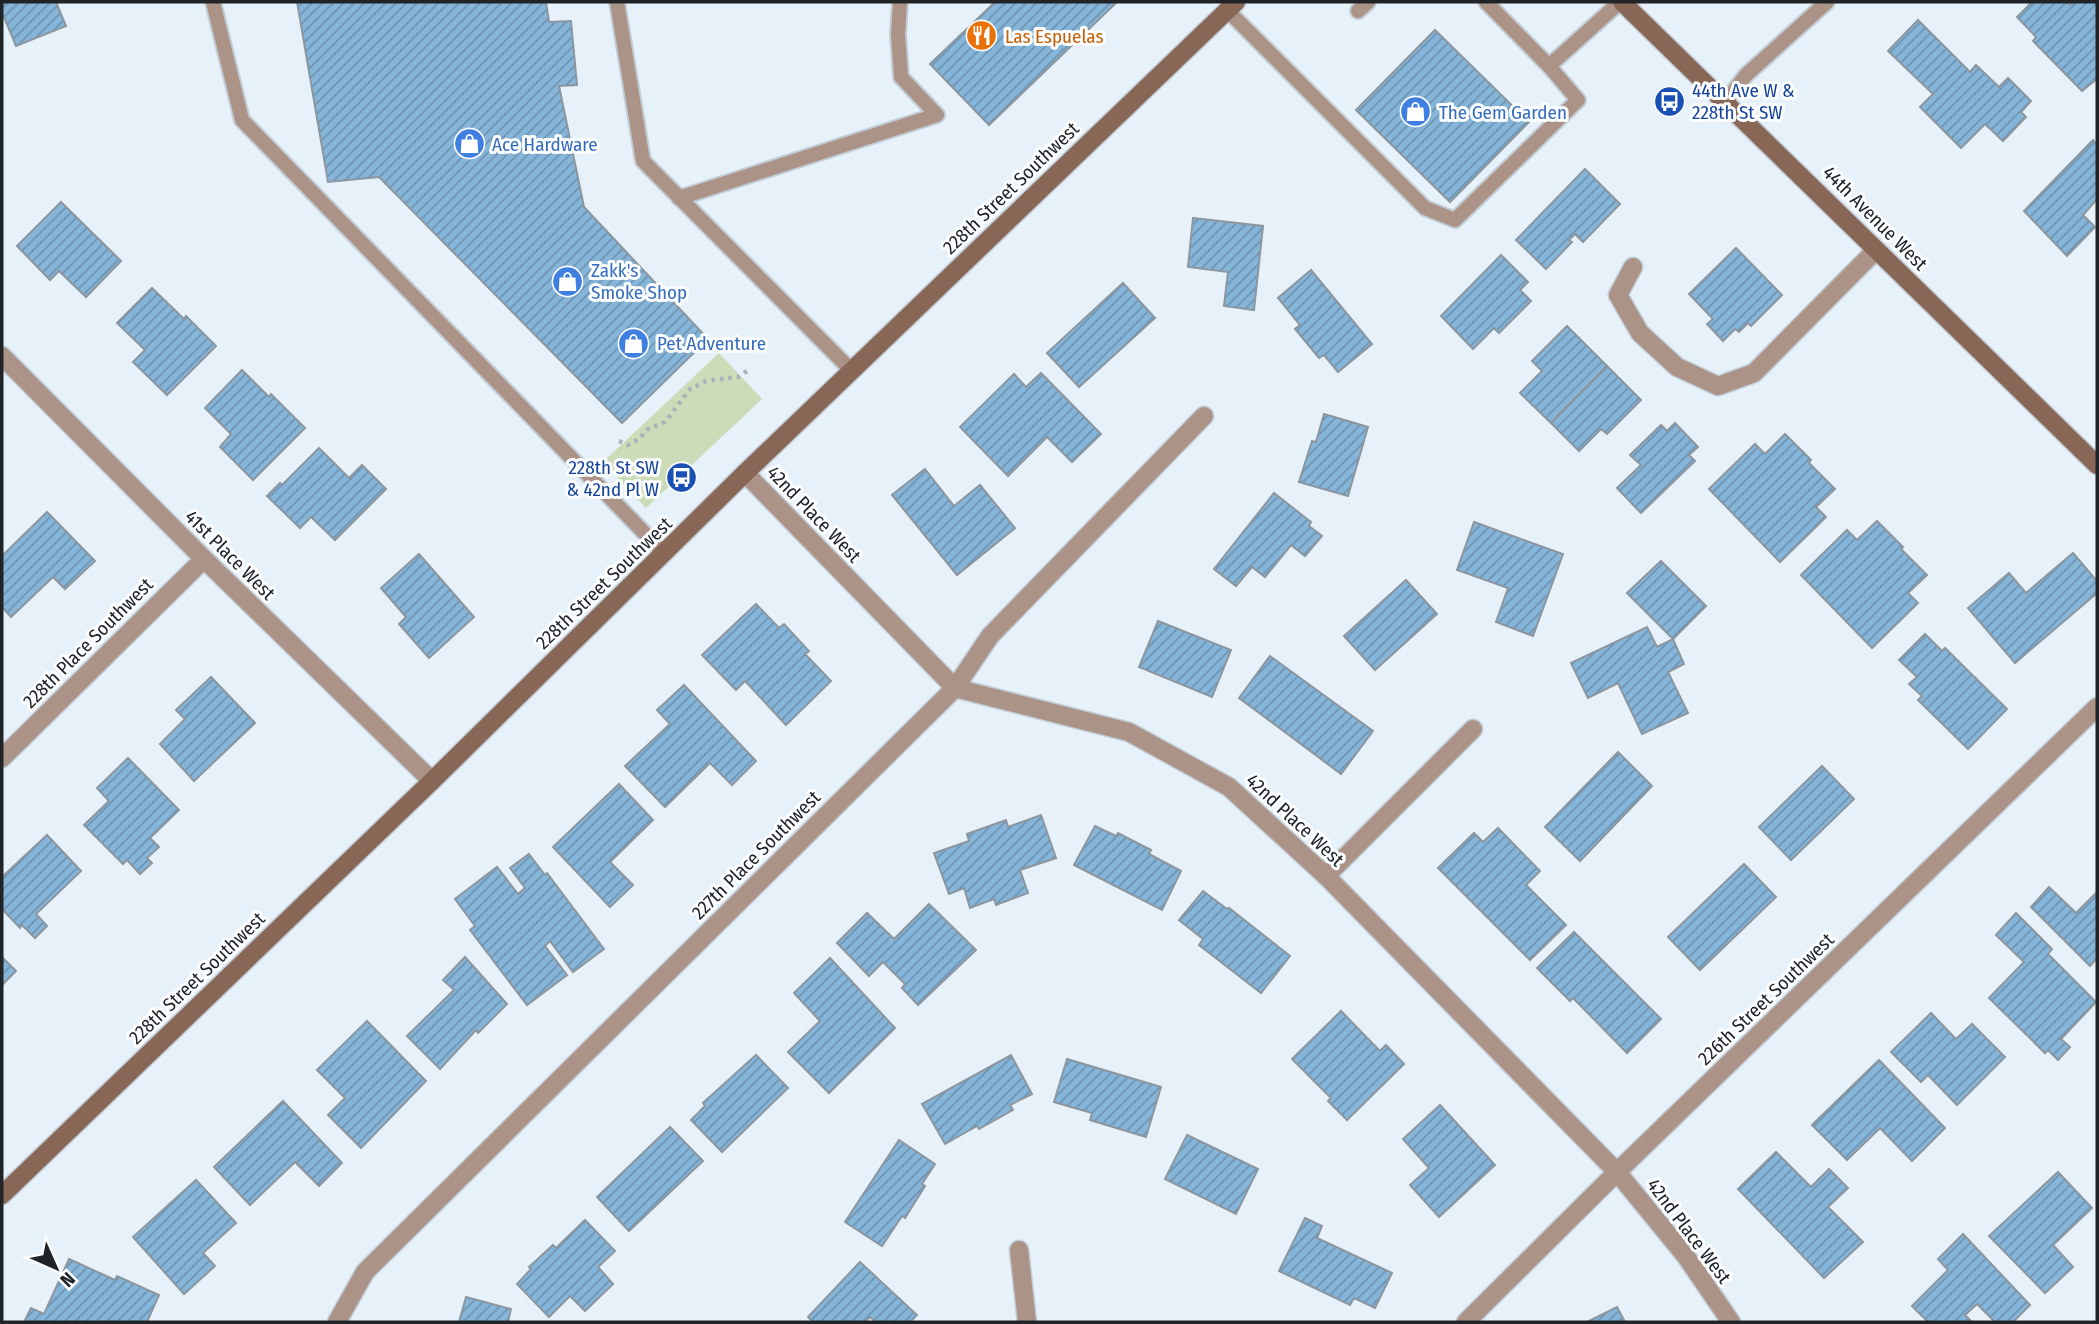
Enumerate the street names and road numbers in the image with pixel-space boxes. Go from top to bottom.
street label: 228th Street Southwest [938,117,1084,259]
street label: 44th Avenue West [1818,161,1933,276]
street label: 42nd Place West [762,461,866,568]
street label: 41st Place West [180,505,280,605]
street label: 228th Street Southwest [531,512,677,654]
street label: 228th Place Southwest [18,573,158,713]
street label: 42nd Place West [1241,769,1349,872]
street label: 227th Place Southwest [687,785,826,924]
street label: 228th Street Southwest [124,907,270,1049]
street label: 226th Street Southwest [1693,928,1839,1070]
street label: 42nd Place West [1642,1174,1736,1289]

